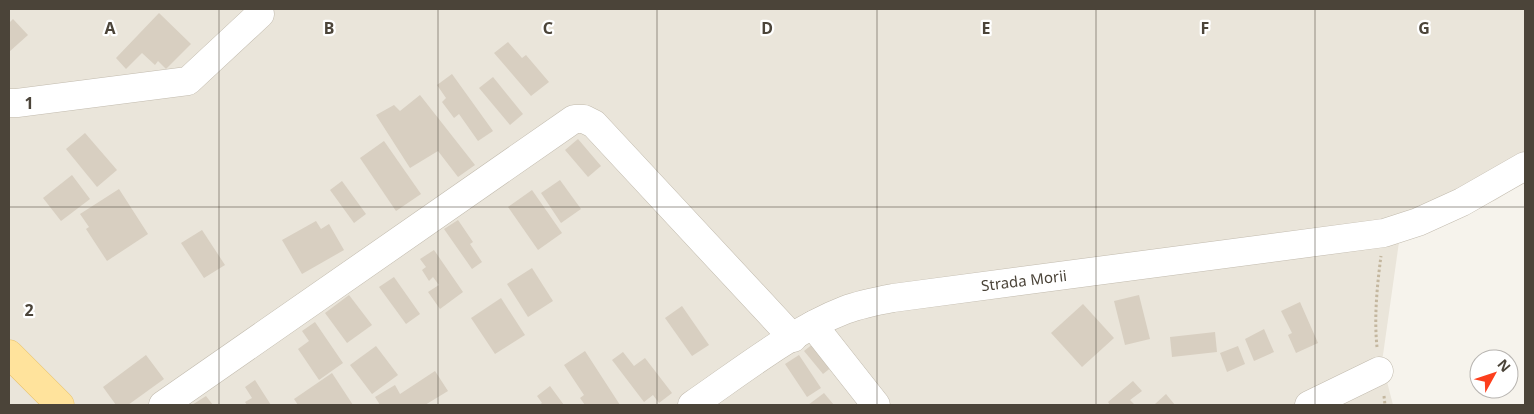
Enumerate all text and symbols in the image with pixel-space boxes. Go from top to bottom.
text: A [104,17,116,39]
text: B [324,17,334,39]
text: C [543,17,553,39]
text: D [761,17,773,39]
text: E [982,17,991,39]
text: F [1201,17,1209,39]
text: G [1418,17,1430,39]
text: 1 [24,92,34,114]
street label: Strada Morii [980,265,1068,295]
text: 2 [24,299,34,321]
north arrow [1469,349,1519,399]
text: N [1493,355,1515,376]

